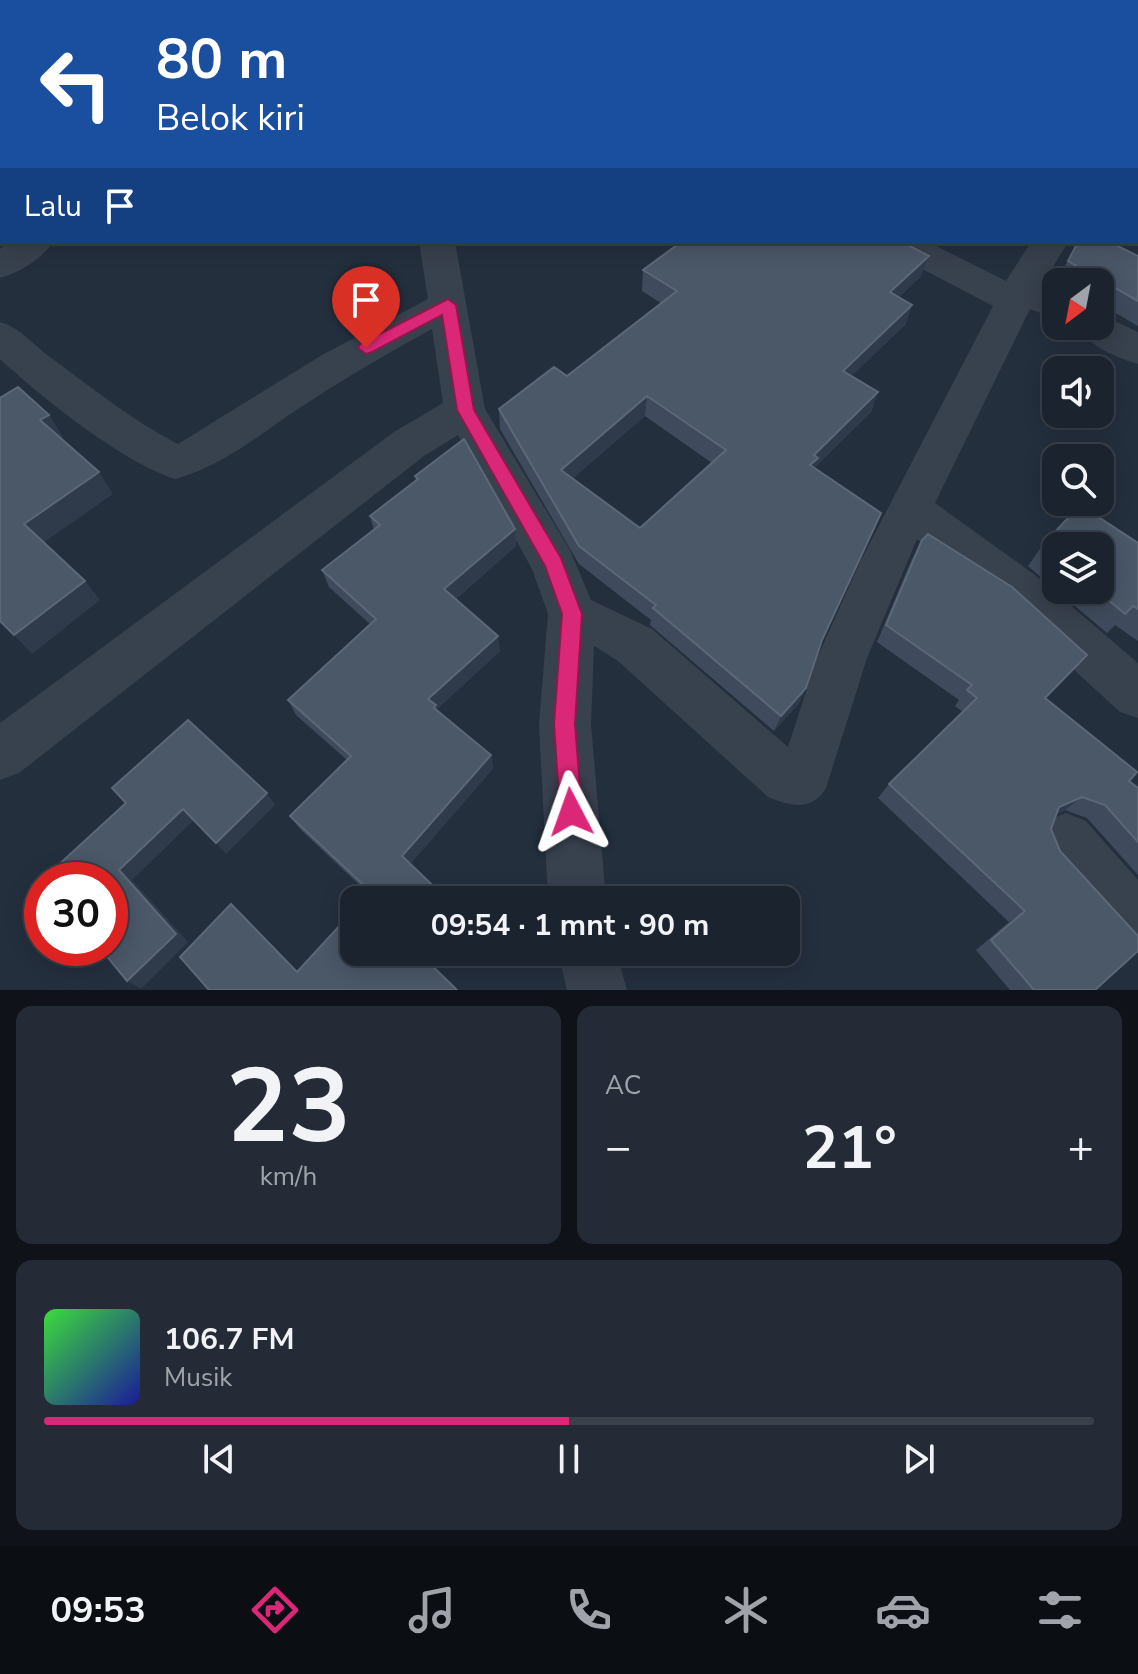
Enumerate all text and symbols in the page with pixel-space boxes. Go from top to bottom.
text: 80 m [156,21,287,98]
icon: left [24,32,128,136]
text: Belok kiri [156,94,305,143]
icon: arrive [98,184,142,228]
text: Lalu [24,186,82,227]
pin [332,266,400,348]
north arrow [1042,268,1114,340]
map controls [1042,268,1114,604]
icon: arrive [344,278,388,322]
button: sound [1042,356,1114,428]
button: search [1042,444,1114,516]
button: layers [1042,532,1114,604]
position arrow [529,770,613,854]
speed limit sign: 30 [24,862,128,966]
text: 09:54 · 1 mnt · 90 m [431,905,709,946]
text: 23 [226,1036,351,1178]
text: AC [605,1068,641,1103]
text: 21° [802,1107,897,1189]
text: − [605,1118,631,1178]
text: + [1068,1118,1094,1178]
text: km/h [260,1159,317,1194]
text: 106.7 FM [164,1319,294,1360]
text: Musik [164,1360,232,1395]
icon: previous [197,1437,241,1481]
icon: pause [547,1437,591,1481]
icon: next [897,1437,941,1481]
icon: directions [247,1582,303,1638]
icon: music [404,1582,460,1638]
icon: phone [561,1582,617,1638]
icon: climate [718,1582,774,1638]
icon: car [875,1582,931,1638]
icon: filters [1032,1582,1088,1638]
text: 09:53 [50,1586,146,1635]

